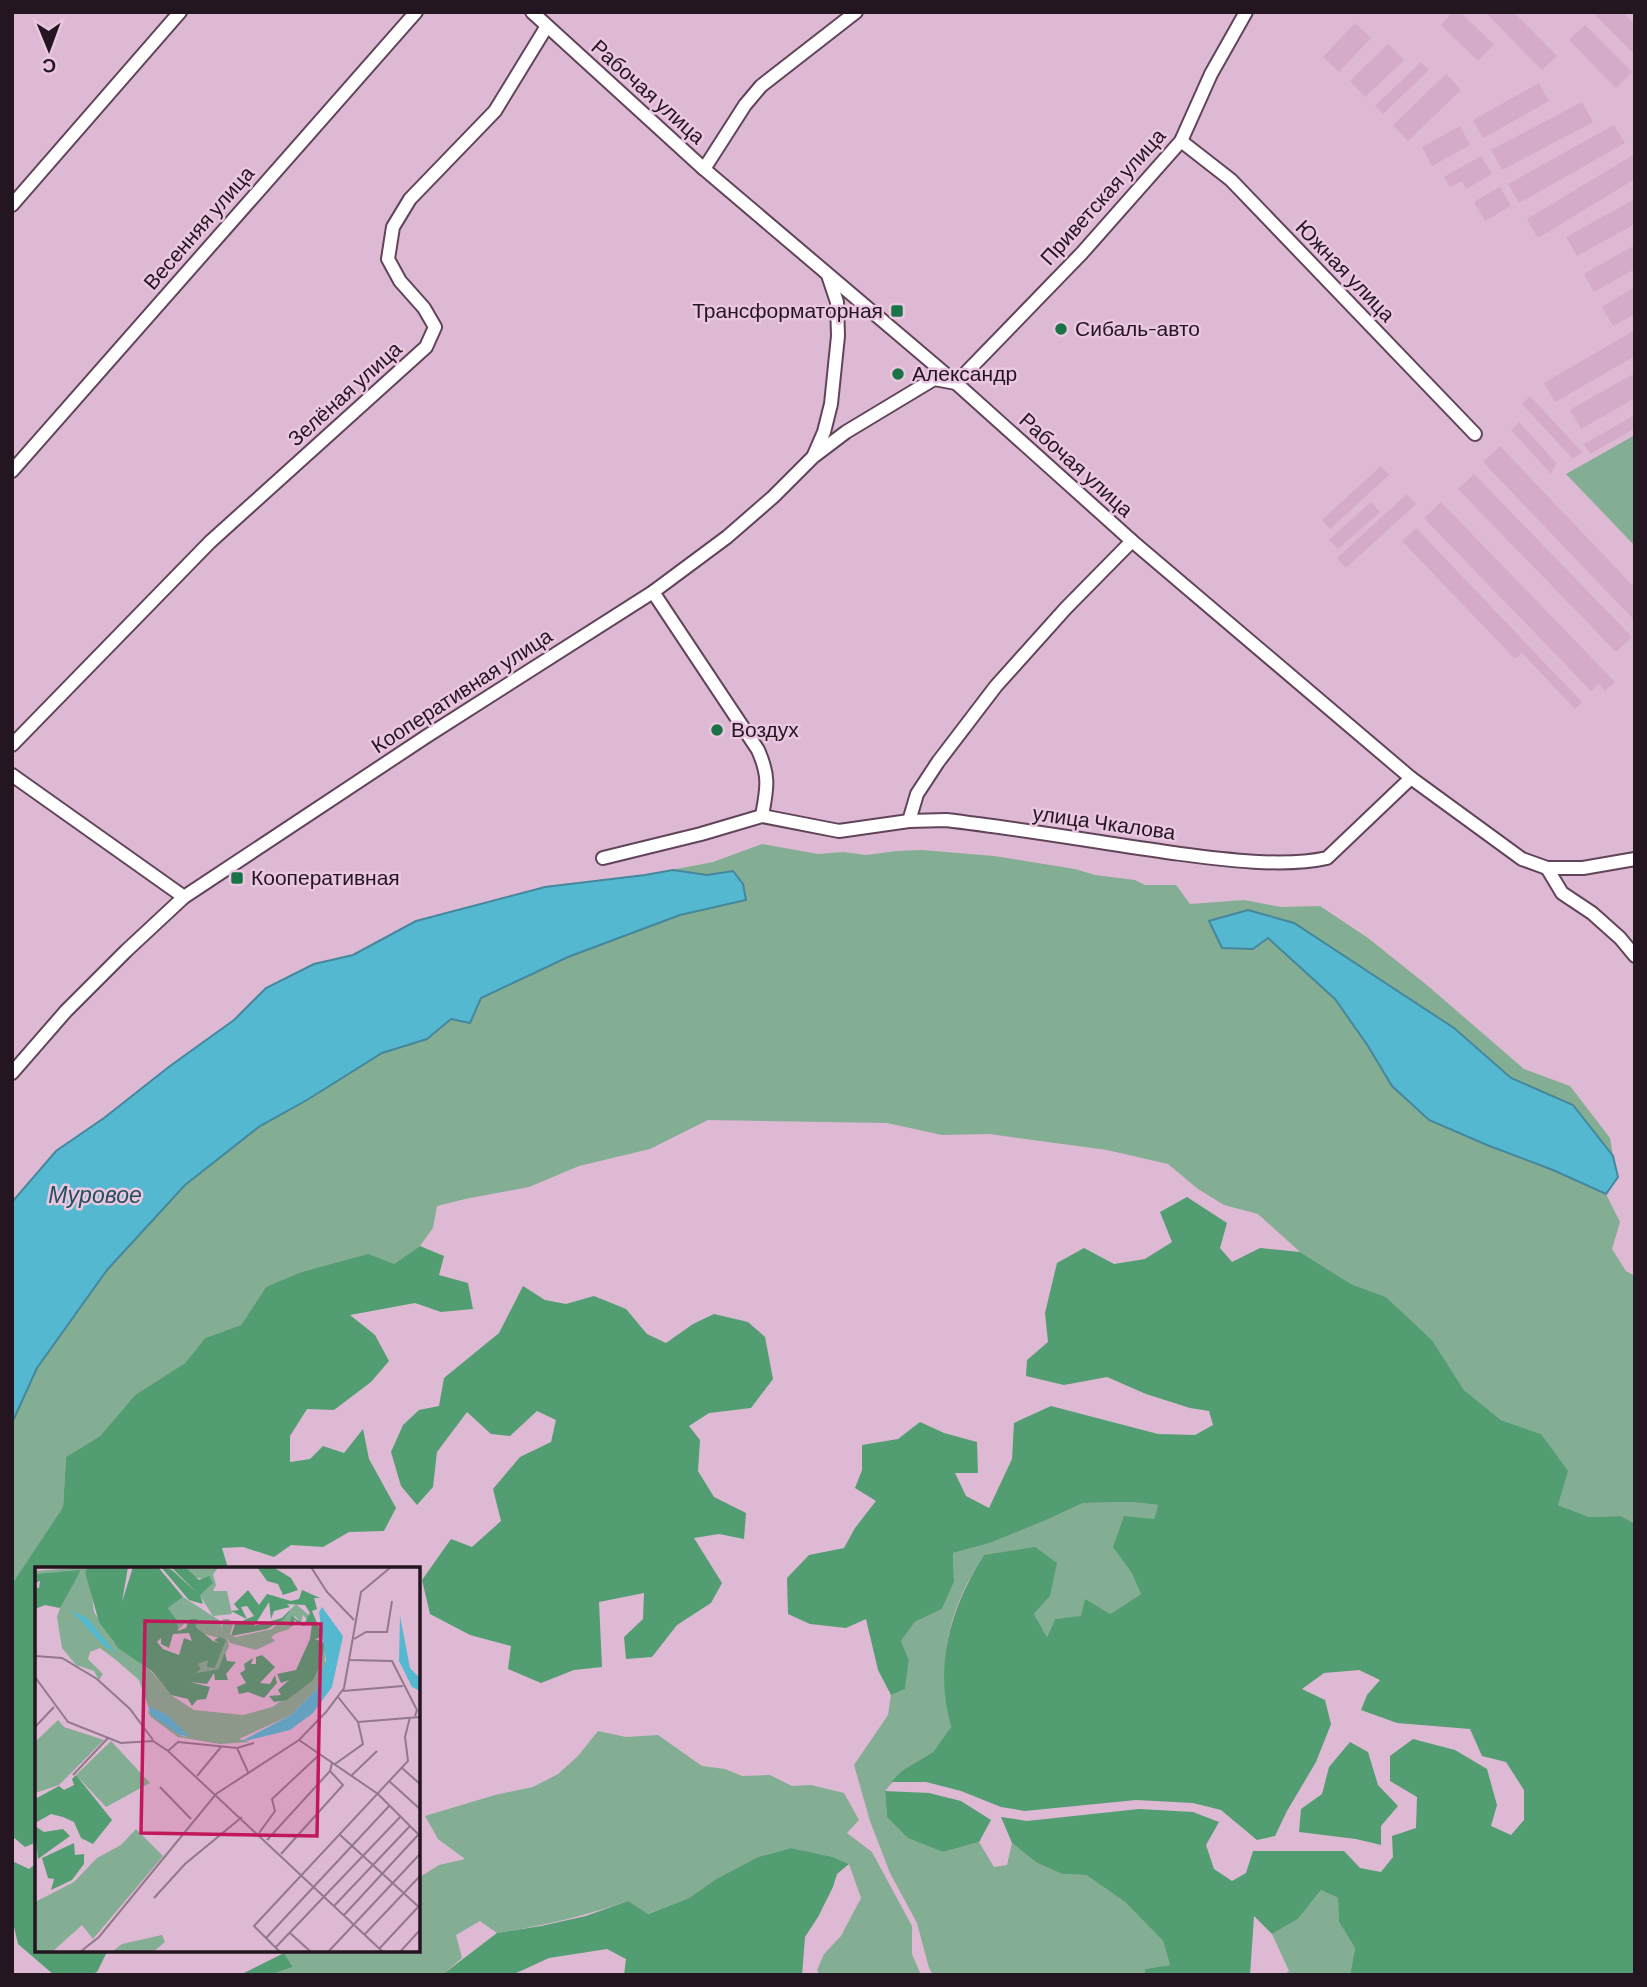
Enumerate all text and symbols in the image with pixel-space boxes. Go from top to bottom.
north arrow [14,14,84,84]
street label: Рабочая улица [587,33,711,149]
text: С [42,55,56,78]
street label: Приветская улица [1034,122,1170,269]
street label: Весенняя улица [137,160,259,294]
street label: Южная улица [1291,214,1401,326]
place label: Трансформаторная [692,297,883,322]
marker: Трансформаторная [889,303,905,319]
place label: Сибаль-авто [1075,315,1200,340]
marker: Сибаль-авто [1053,321,1069,337]
street label: Зелёная улица [282,335,406,450]
place label: Александр [912,360,1017,385]
marker: Александр [890,366,906,382]
street label: Рабочая улица [1015,406,1139,522]
street label: Кооперативная улица [366,622,557,758]
place label: Воздух [731,716,799,741]
marker: Воздух [709,722,725,738]
street label: улица Чкалова [1031,799,1178,844]
place label: Кооперативная [251,864,400,889]
marker: Кооперативная [229,870,245,886]
water label: Муровое [48,1180,142,1208]
inset map [35,1567,420,1952]

